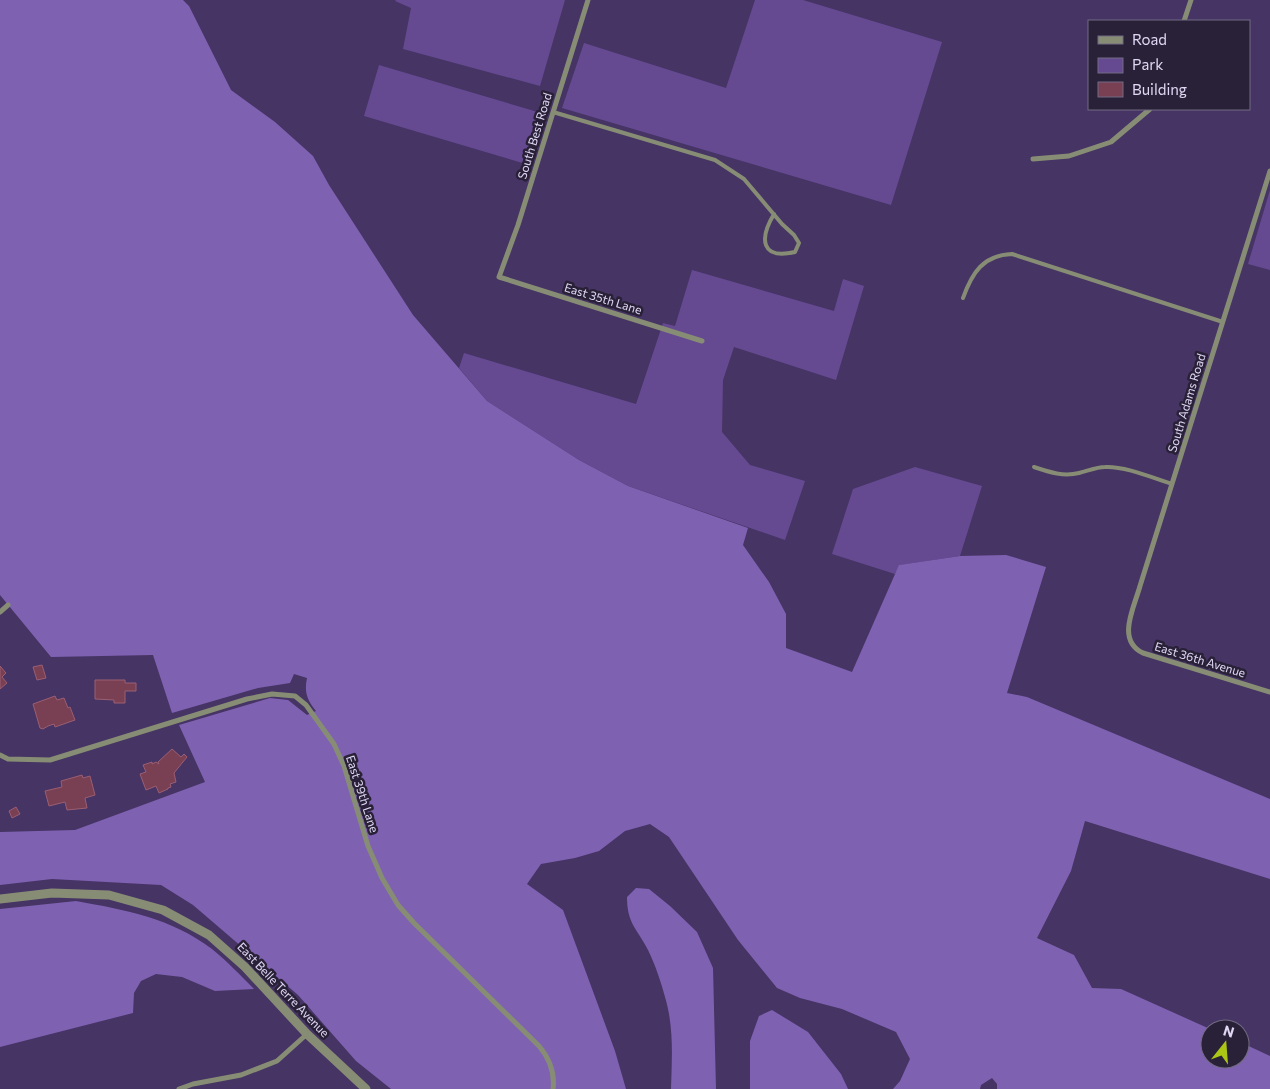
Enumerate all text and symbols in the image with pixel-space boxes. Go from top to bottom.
legend [1088,20,1250,110]
text: Road [1132,30,1167,48]
text: Park [1132,55,1163,73]
text: Building [1132,80,1187,98]
street label: South Best Road [514,91,554,181]
street label: East 35th Lane [563,280,644,316]
street label: South Adams Road [1164,352,1208,454]
street label: East 36th Avenue [1153,639,1247,680]
street label: East 39th Lane [344,753,382,834]
street label: East Belle Terre Avenue [235,939,333,1039]
north arrow [1200,1019,1250,1069]
text: N [1221,1021,1236,1041]

